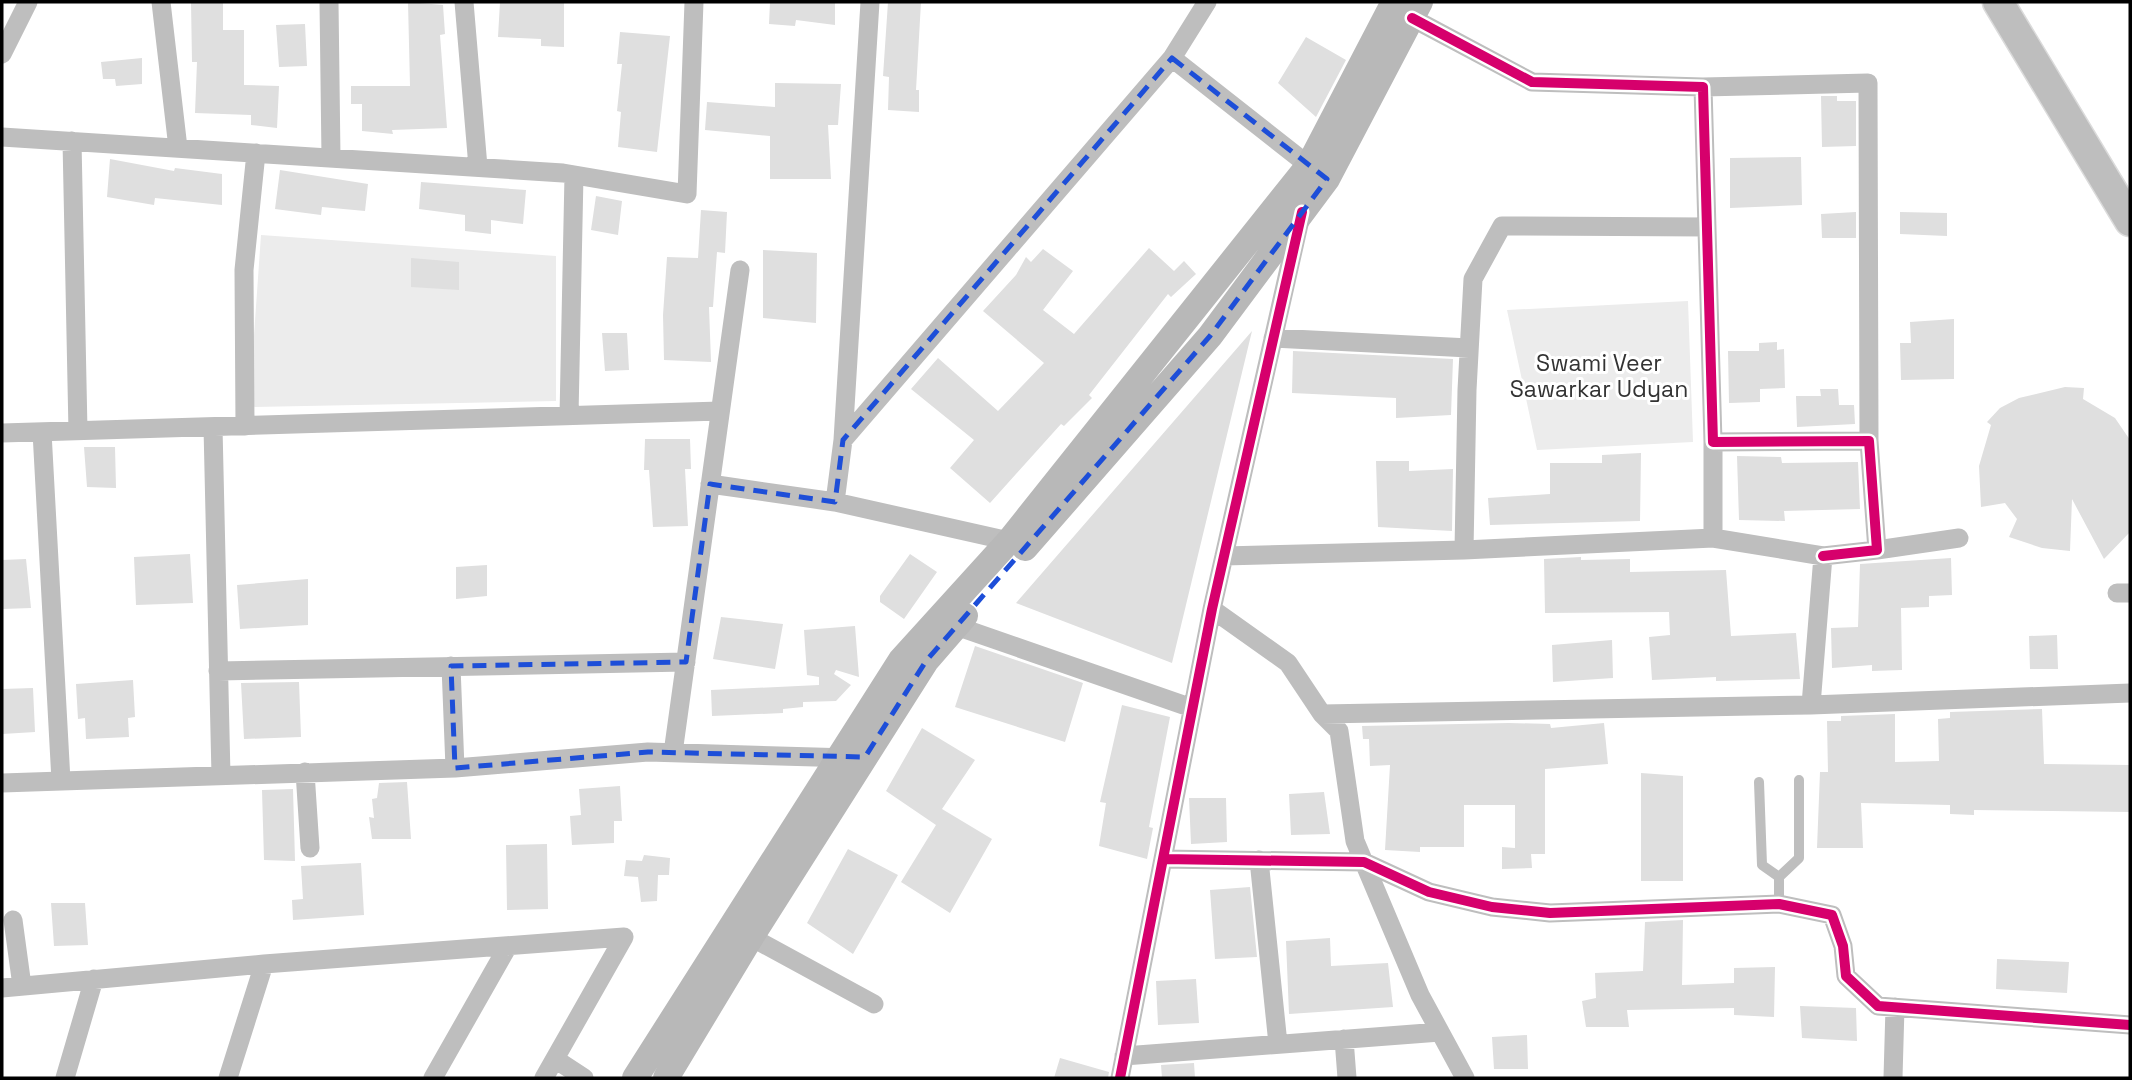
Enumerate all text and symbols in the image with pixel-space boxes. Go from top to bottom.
park label: Swami Veer Sawarkar Udyan [1510,348,1688,404]

